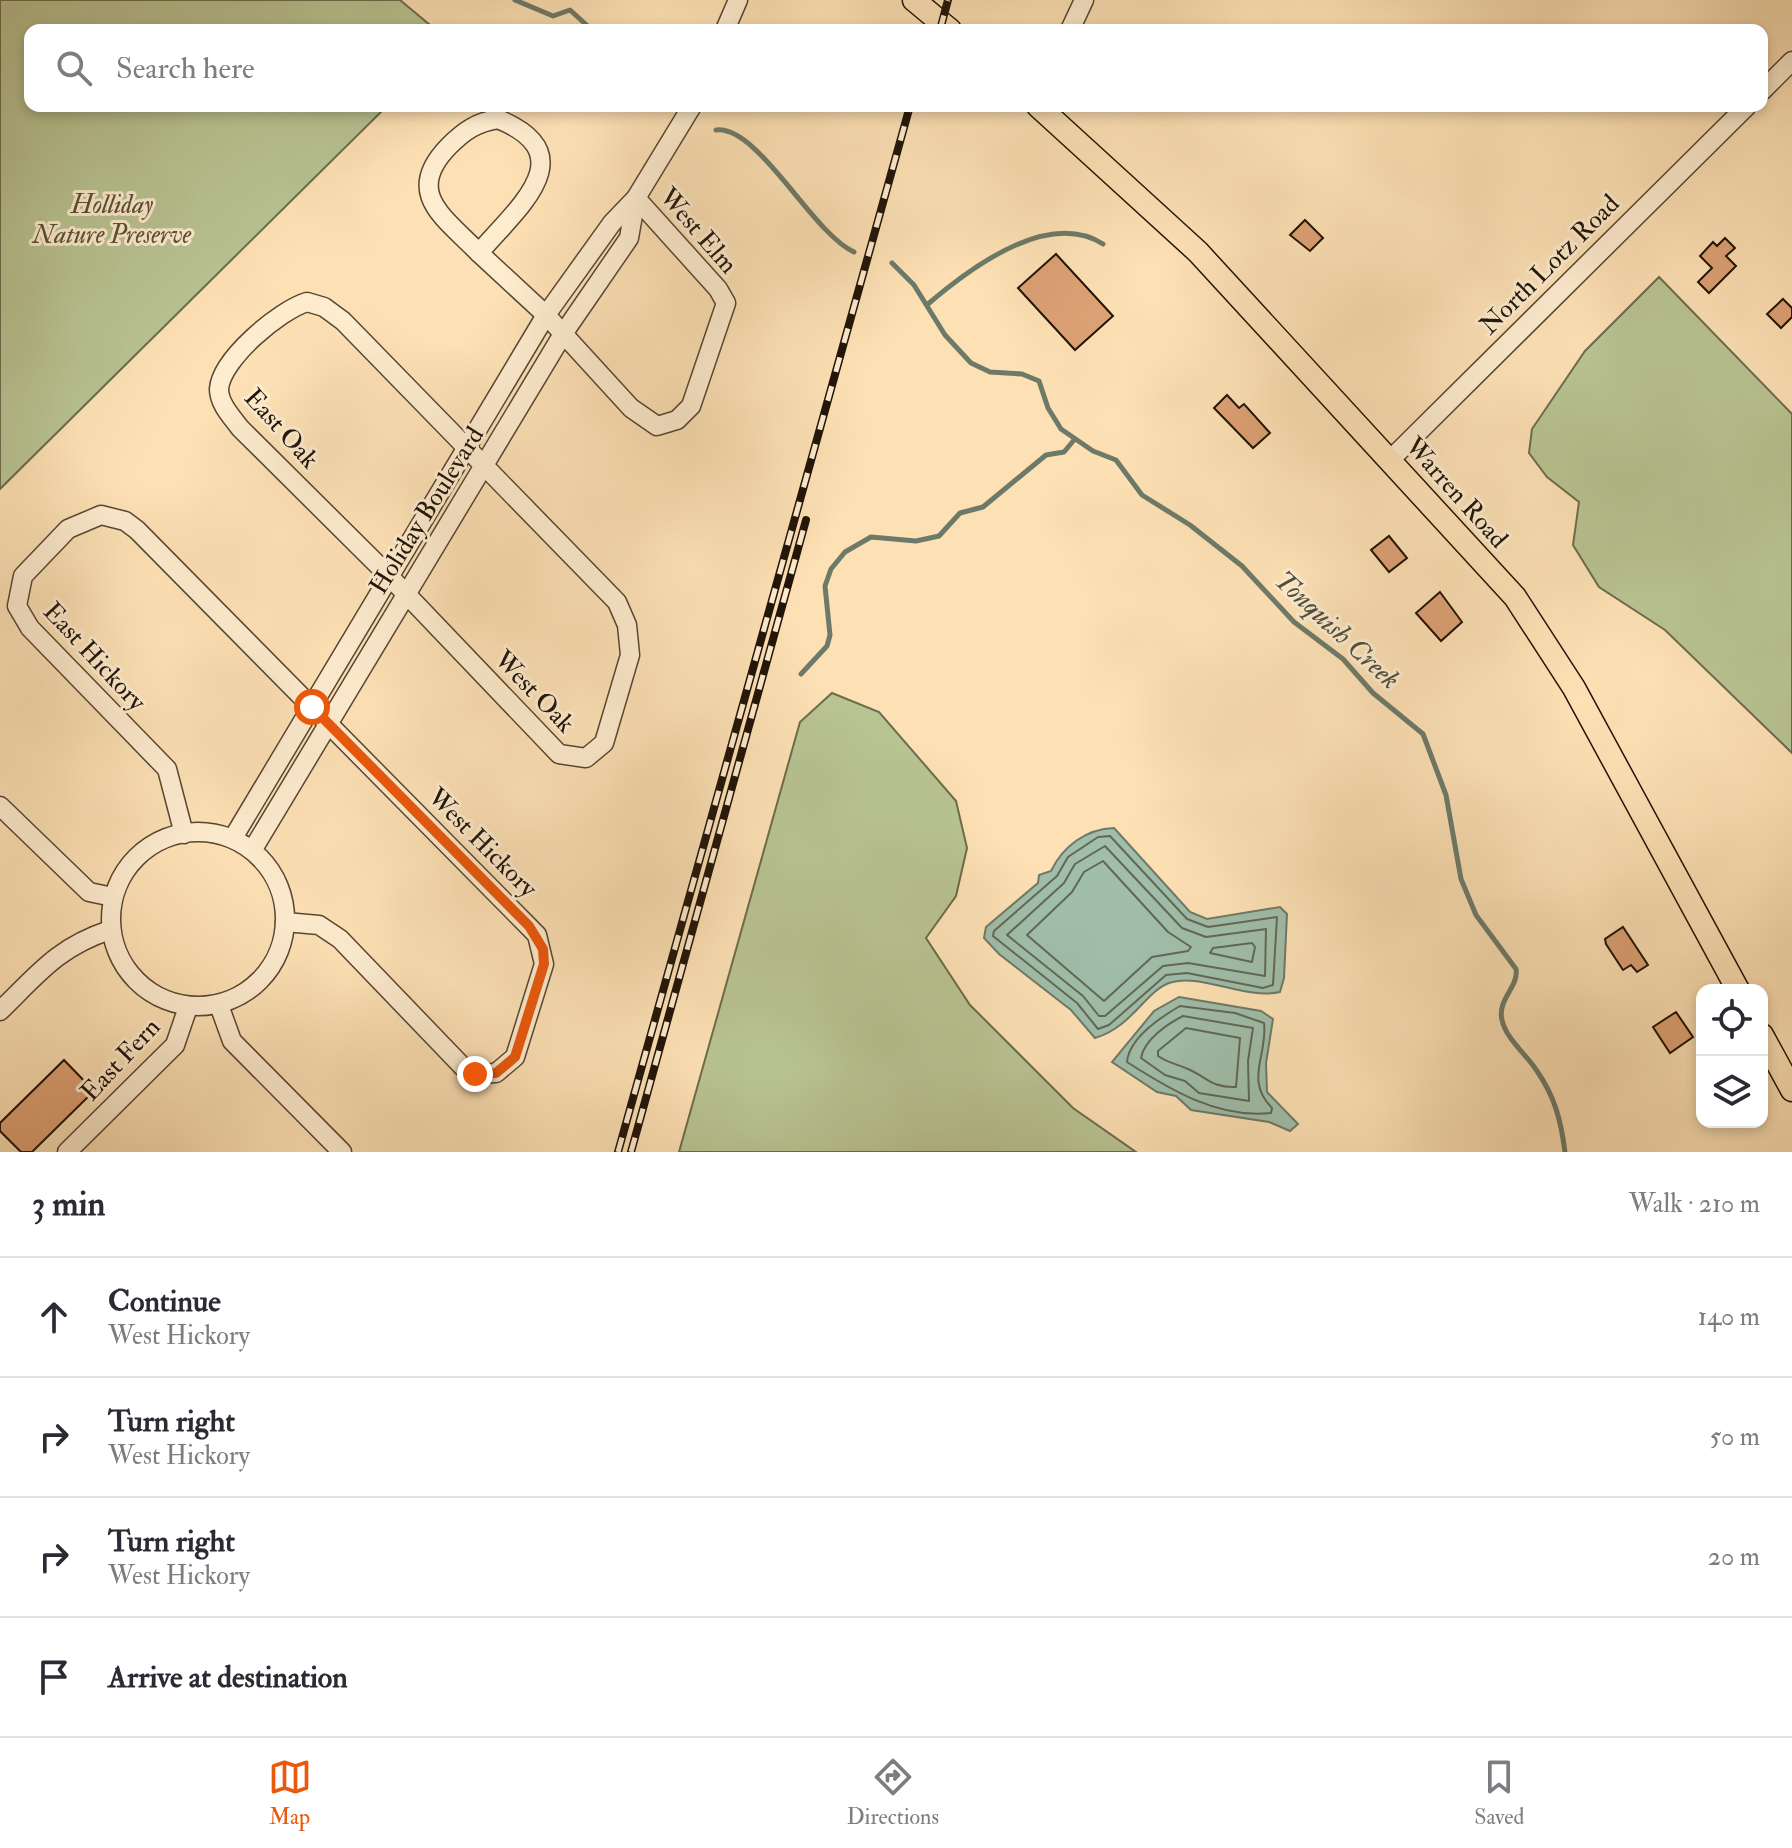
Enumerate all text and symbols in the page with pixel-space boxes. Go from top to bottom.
search box [24,24,1768,112]
icon: search [52,46,96,90]
text: Search here [116,50,255,87]
street label: West Elm [652,180,744,280]
street label: North Lotz Road [1473,188,1626,341]
park label: Holliday Nature Preserve [31,189,192,251]
street label: East Oak [237,382,326,476]
street label: Holiday Boulevard [363,421,491,600]
street label: Warren Road [1397,430,1515,555]
water label: Tonquish Creek [1267,563,1407,697]
street label: East Hickory [36,596,153,718]
street label: West Oak [487,643,582,740]
route start [294,689,330,725]
street label: West Hickory [420,780,544,905]
map controls [1696,984,1768,1128]
button: locate [1696,984,1768,1056]
street label: East Fern [74,1012,167,1108]
route end [457,1056,493,1092]
button: layers [1696,1056,1768,1128]
text: 3 min [32,1183,105,1226]
text: Walk · 210 m [1629,1188,1760,1220]
text: Continue [108,1283,221,1320]
icon: ahead [32,1295,76,1339]
text: 140 m [1698,1301,1760,1333]
text: West Hickory [108,1320,250,1352]
text: Turn right [108,1403,235,1440]
icon: right [32,1415,76,1459]
text: 50 m [1710,1421,1760,1453]
text: West Hickory [108,1440,250,1472]
text: Turn right [108,1523,235,1560]
icon: right [32,1535,76,1579]
text: 20 m [1708,1541,1760,1573]
text: West Hickory [108,1560,250,1592]
icon: arrive [32,1655,76,1699]
text: Arrive at destination [108,1659,348,1696]
tab: Map [268,1755,312,1831]
tab: Directions [847,1755,939,1831]
tab: Saved [1474,1755,1524,1831]

